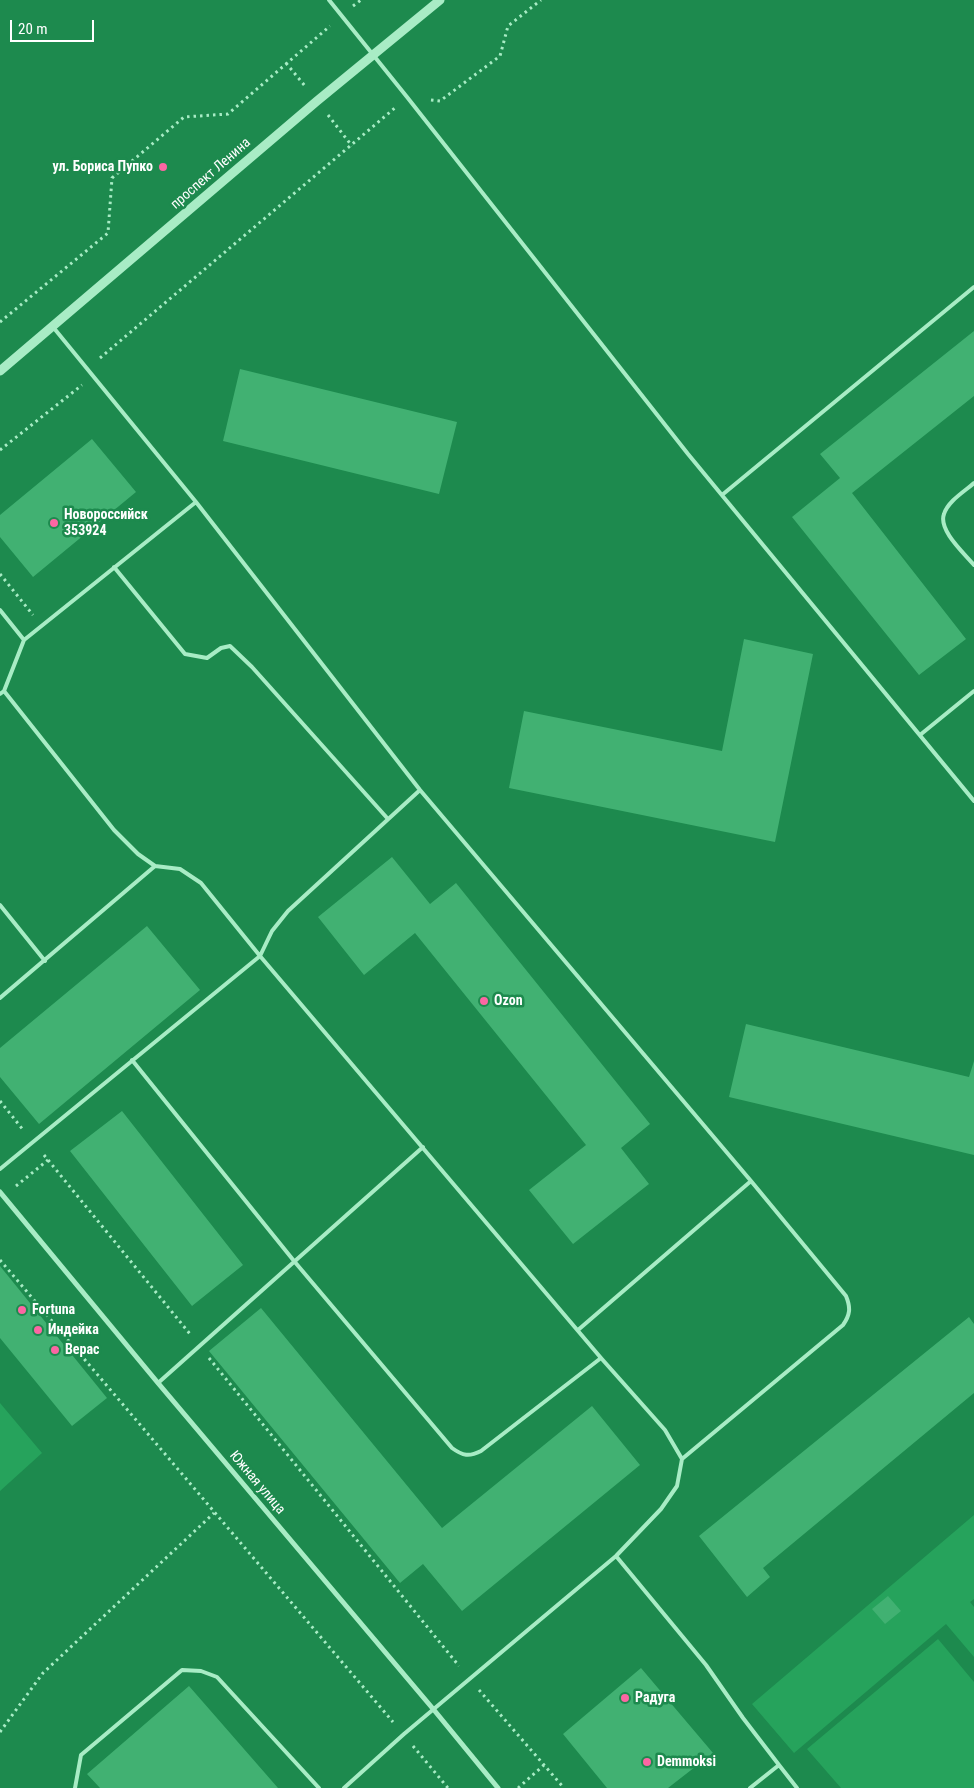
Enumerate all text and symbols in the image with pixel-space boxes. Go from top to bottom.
scale bar [12,10,96,42]
text: 20 m [18,20,48,38]
street label: проспект Ленина [168,135,254,213]
place label: ул. Бориса Пупко [52,159,153,175]
marker: ул. Бориса Пупко [157,161,169,173]
place label: Новороссийск 353924 [64,507,148,540]
marker: Новороссийск 353924 [48,517,60,529]
place label: Ozon [494,993,523,1009]
marker: Ozon [478,995,490,1007]
place label: Fortuna [32,1302,75,1318]
marker: Fortuna [16,1304,28,1316]
place label: Индейка [48,1322,99,1338]
marker: Индейка [32,1324,44,1336]
place label: Верас [65,1342,100,1358]
marker: Верас [49,1344,61,1356]
street label: Южная улица [226,1448,288,1518]
place label: Радуга [635,1690,675,1706]
marker: Радуга [619,1692,631,1704]
place label: Demmoksi [657,1754,716,1770]
marker: Demmoksi [641,1756,653,1768]

